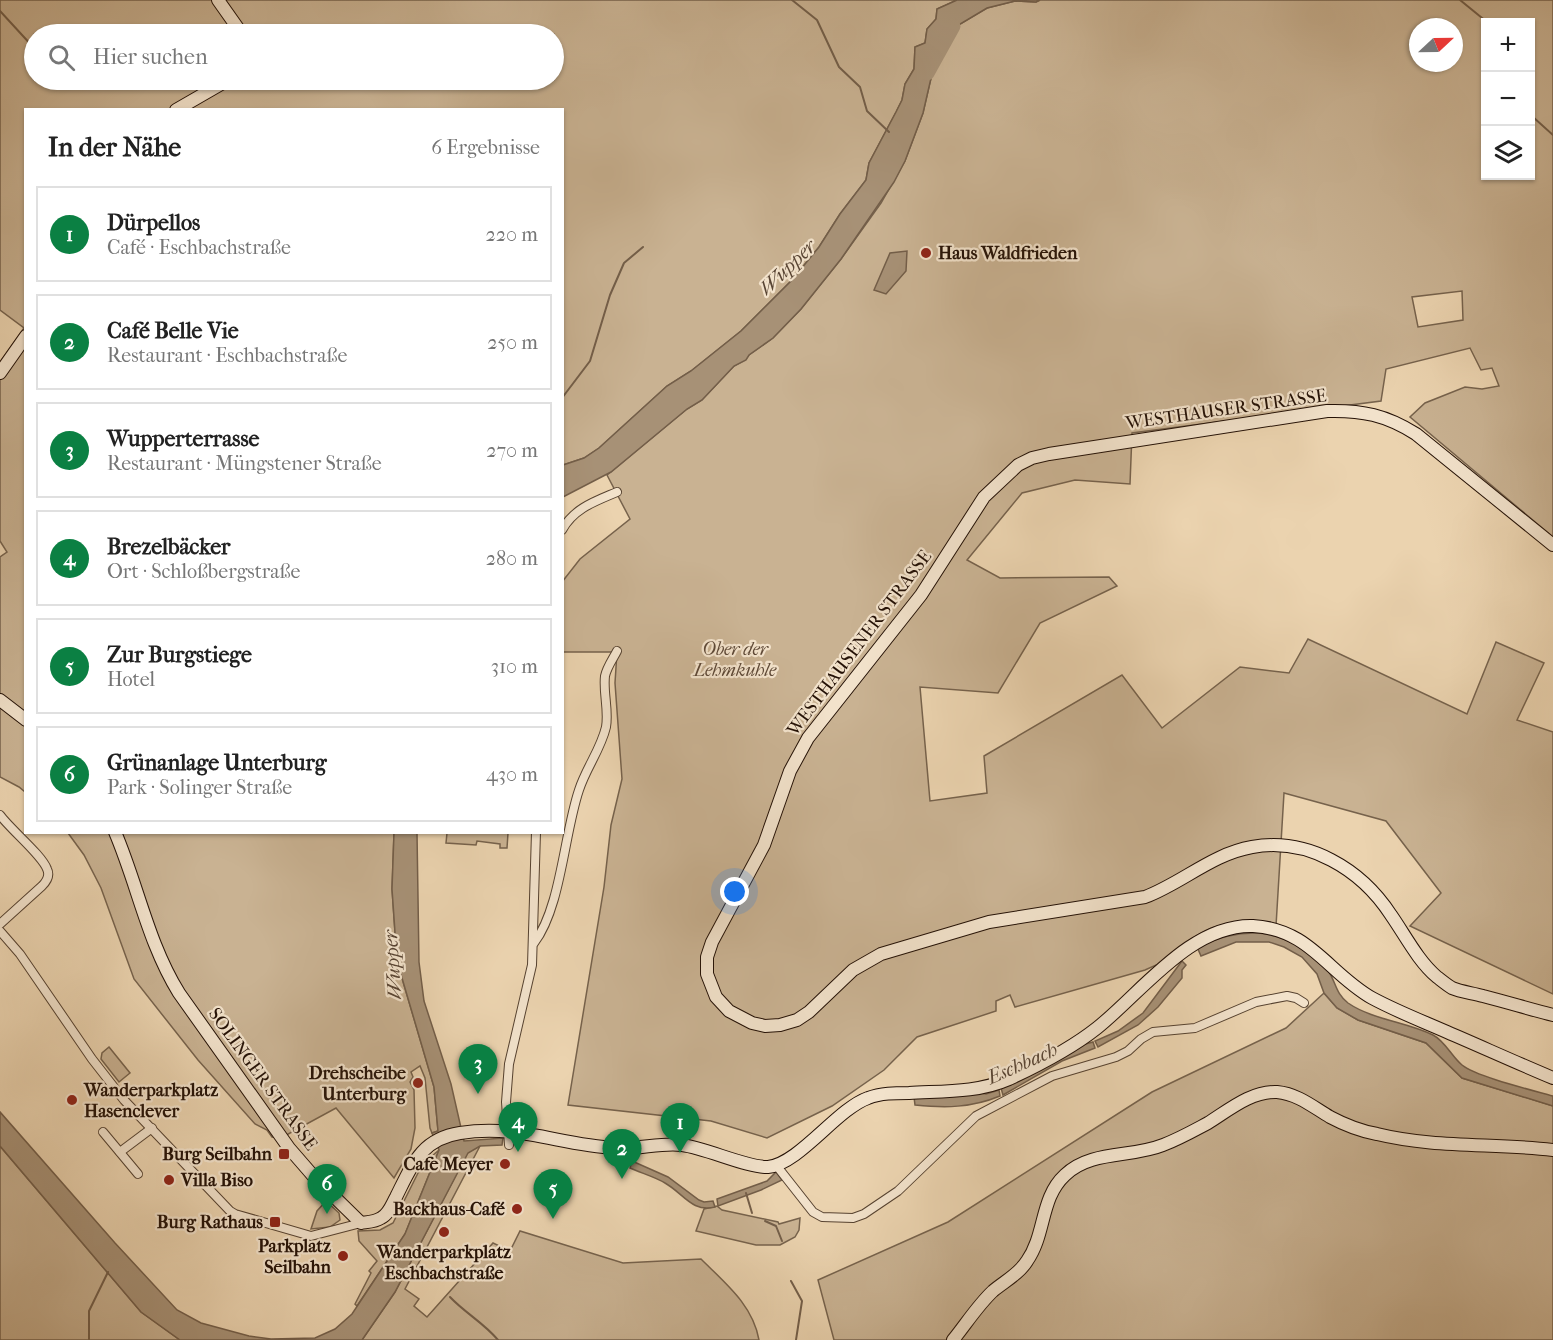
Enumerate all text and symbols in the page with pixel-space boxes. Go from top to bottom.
north arrow [1409,18,1463,72]
map controls [1481,18,1535,180]
button: + [1481,18,1535,72]
search box [24,24,564,90]
icon: search [45,41,78,74]
text: Hier suchen [93,44,208,70]
button: − [1481,72,1535,126]
button: layers [1481,126,1535,180]
text: In der Nähe [48,132,181,163]
text: 6 Ergebnisse [431,136,540,159]
text: Dürpellos [107,210,200,236]
text: 1 [66,223,73,246]
text: 220 m [485,223,538,246]
water label: Wupper [754,233,822,300]
text: Café · Eschbachstraße [107,236,291,259]
place label: Haus Waldfrieden [938,243,1078,264]
marker: Haus Waldfrieden [919,246,933,260]
text: Café Belle Vie [107,318,239,344]
text: 2 [64,331,75,354]
text: 250 m [487,331,538,354]
text: Restaurant · Eschbachstraße [107,344,347,367]
street label: WESTHAUSER STRASSE [1123,385,1328,434]
text: Wupperterrasse [107,426,260,452]
text: 3 [65,439,74,462]
text: 270 m [486,439,538,462]
text: Restaurant · Müngstener Straße [107,452,382,475]
text: Brezelbäcker [107,534,230,560]
street label: WESTHAUSENER STRASSE [782,546,936,741]
text: 4 [64,547,75,570]
text: 280 m [486,547,538,570]
text: Ort · Schloßbergstraße [107,560,300,583]
park label: Ober der Lehmkuhle [692,639,777,681]
text: Zur Burgstiege [107,642,252,668]
text: 5 [65,655,74,678]
text: 310 m [491,655,538,678]
text: Hotel [107,668,155,691]
text: Grünanlage Unterburg [107,750,326,776]
text: 6 [64,763,75,786]
text: 430 m [486,763,538,786]
text: Park · Solinger Straße [107,776,292,799]
your location [720,877,749,906]
water label: Wupper [378,927,406,1000]
street label: SOLINGER STRASSE [204,1004,321,1155]
water label: Eschbach [982,1038,1061,1090]
pin: 3 [458,1044,498,1094]
place label: Drehscheibe Unterburg [309,1063,407,1105]
marker: Drehscheibe Unterburg [411,1076,425,1090]
place label: Wanderparkplatz Hasenclever [83,1080,218,1122]
marker: Wanderparkplatz Hasenclever [65,1093,79,1107]
pin: 4 [498,1102,538,1152]
pin: 1 [660,1104,700,1153]
pin: 2 [602,1130,642,1179]
place label: Burg Seilbahn [162,1144,273,1165]
marker: Burg Seilbahn [277,1147,291,1161]
place label: Cafe Meyer [403,1154,493,1175]
marker: Cafe Meyer [498,1157,512,1171]
pin: 6 [308,1164,346,1214]
place label: Villa Biso [180,1170,253,1191]
pin: 5 [534,1170,572,1219]
marker: Villa Biso [162,1173,176,1187]
place label: Backhaus-Café [393,1199,505,1220]
marker: Backhaus-Café [510,1202,524,1216]
place label: Burg Rathaus [157,1212,263,1233]
marker: Burg Rathaus [268,1215,282,1229]
marker: Wanderparkplatz Eschbachstraße [437,1225,451,1239]
place label: Parkplatz Seilbahn [258,1236,332,1278]
place label: Wanderparkplatz Eschbachstraße [376,1242,511,1284]
marker: Parkplatz Seilbahn [336,1249,350,1263]

